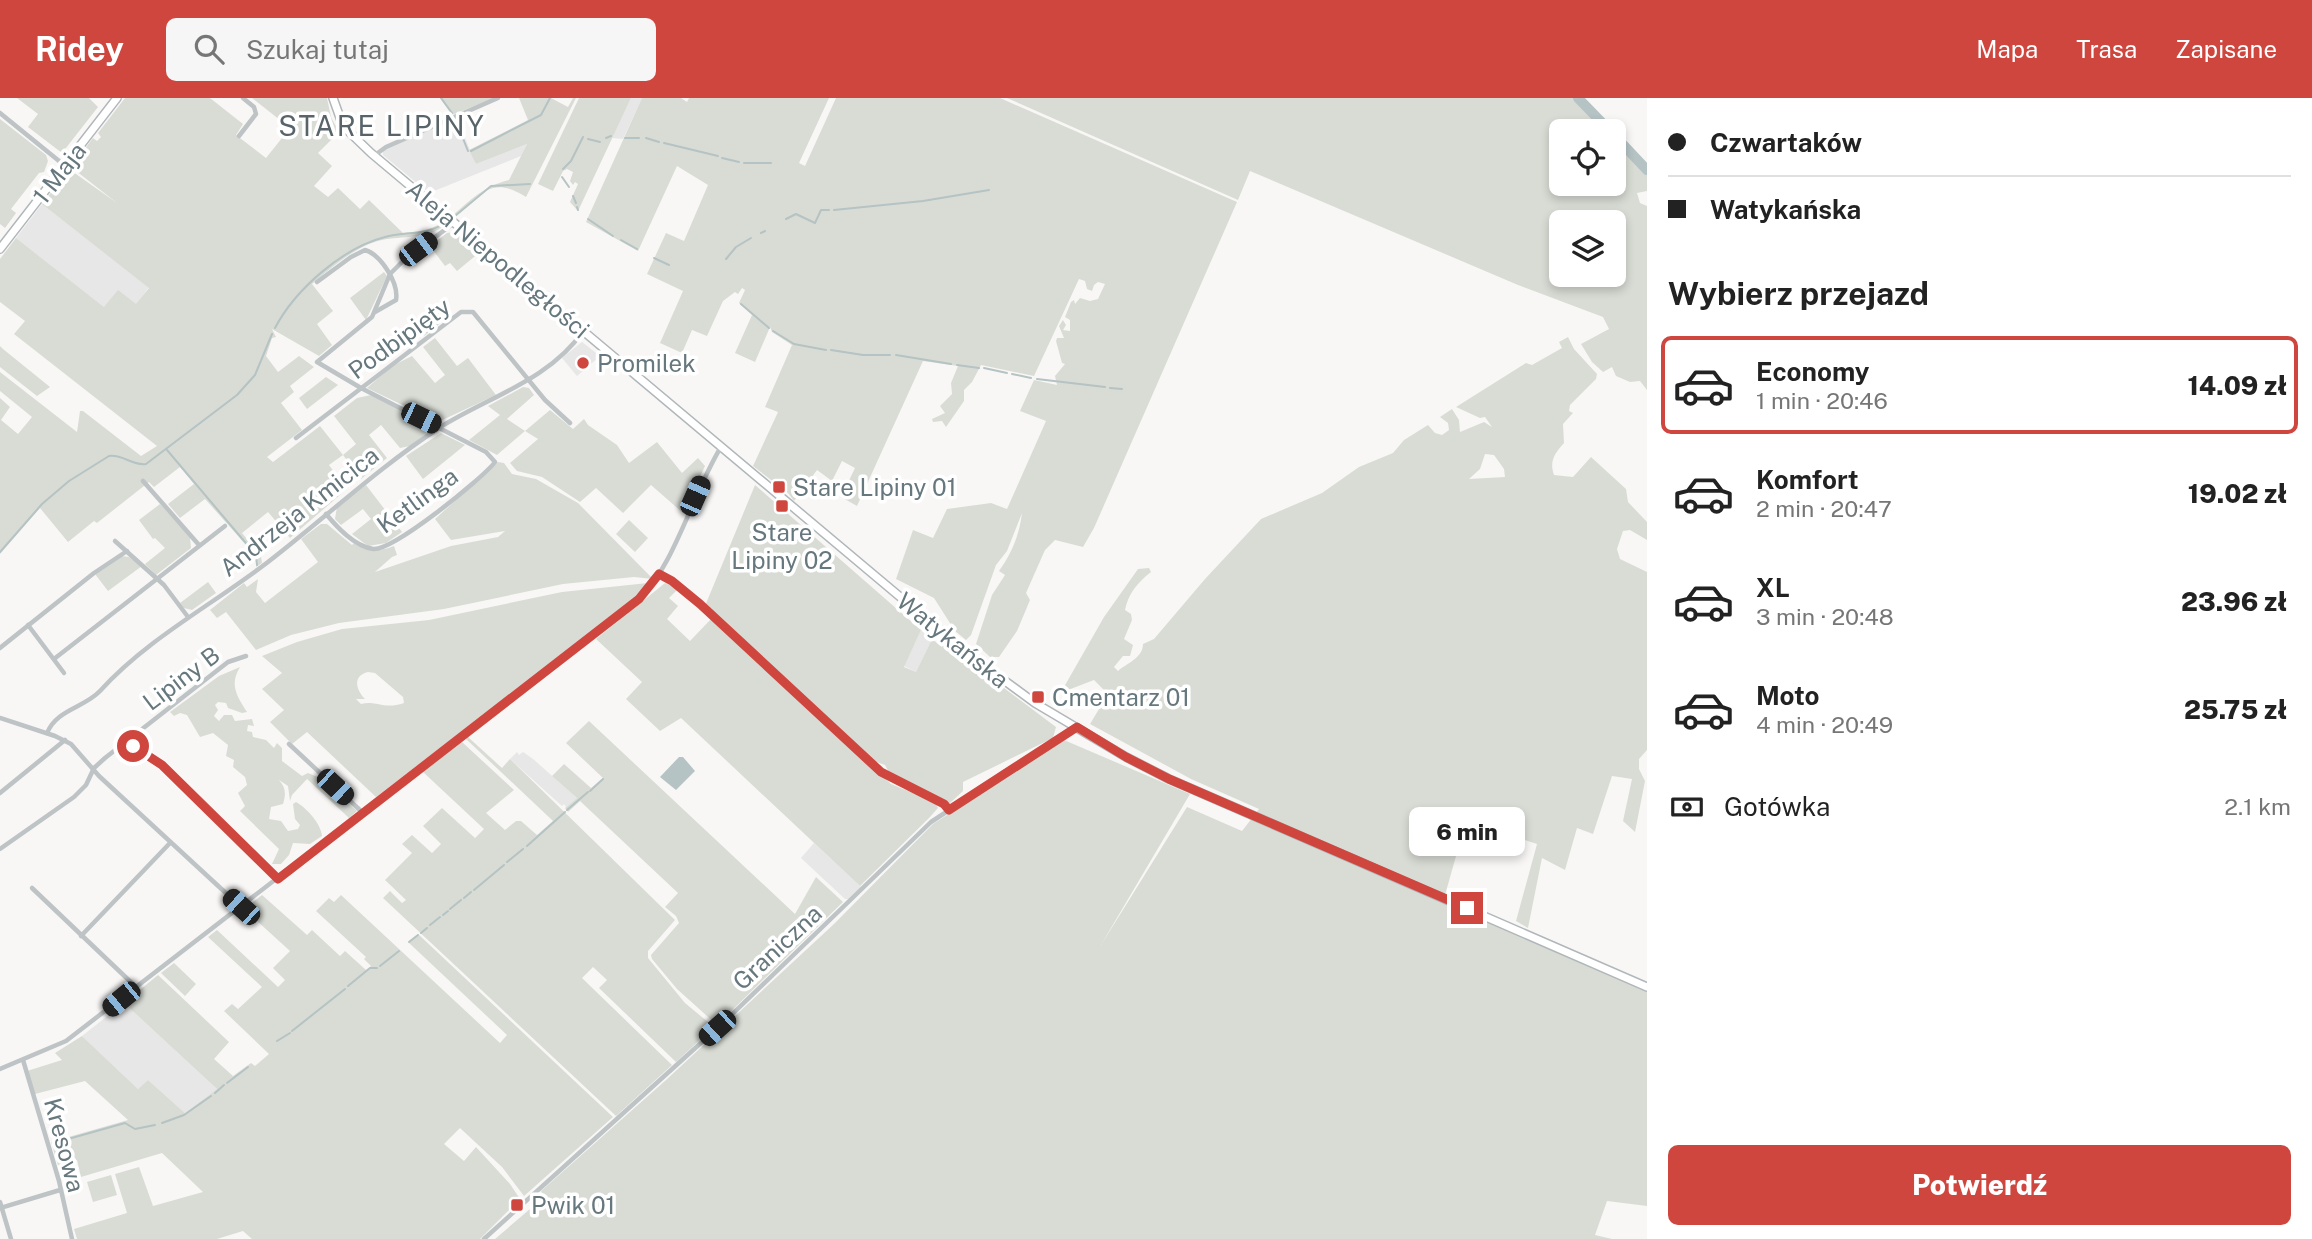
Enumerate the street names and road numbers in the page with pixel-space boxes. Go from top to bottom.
street label: 1 Maja [27,137,91,209]
street label: Aleja Niepodległości [401,174,595,344]
street label: Podbipięty [343,292,455,384]
street label: Andrzeja Kmicica [214,440,384,582]
street label: Ketlinga [371,461,463,539]
street label: Watykańska [892,586,1014,694]
street label: Lipiny B [137,640,225,716]
street label: Graniczna [727,899,827,995]
street label: Kresowa [39,1095,91,1195]

